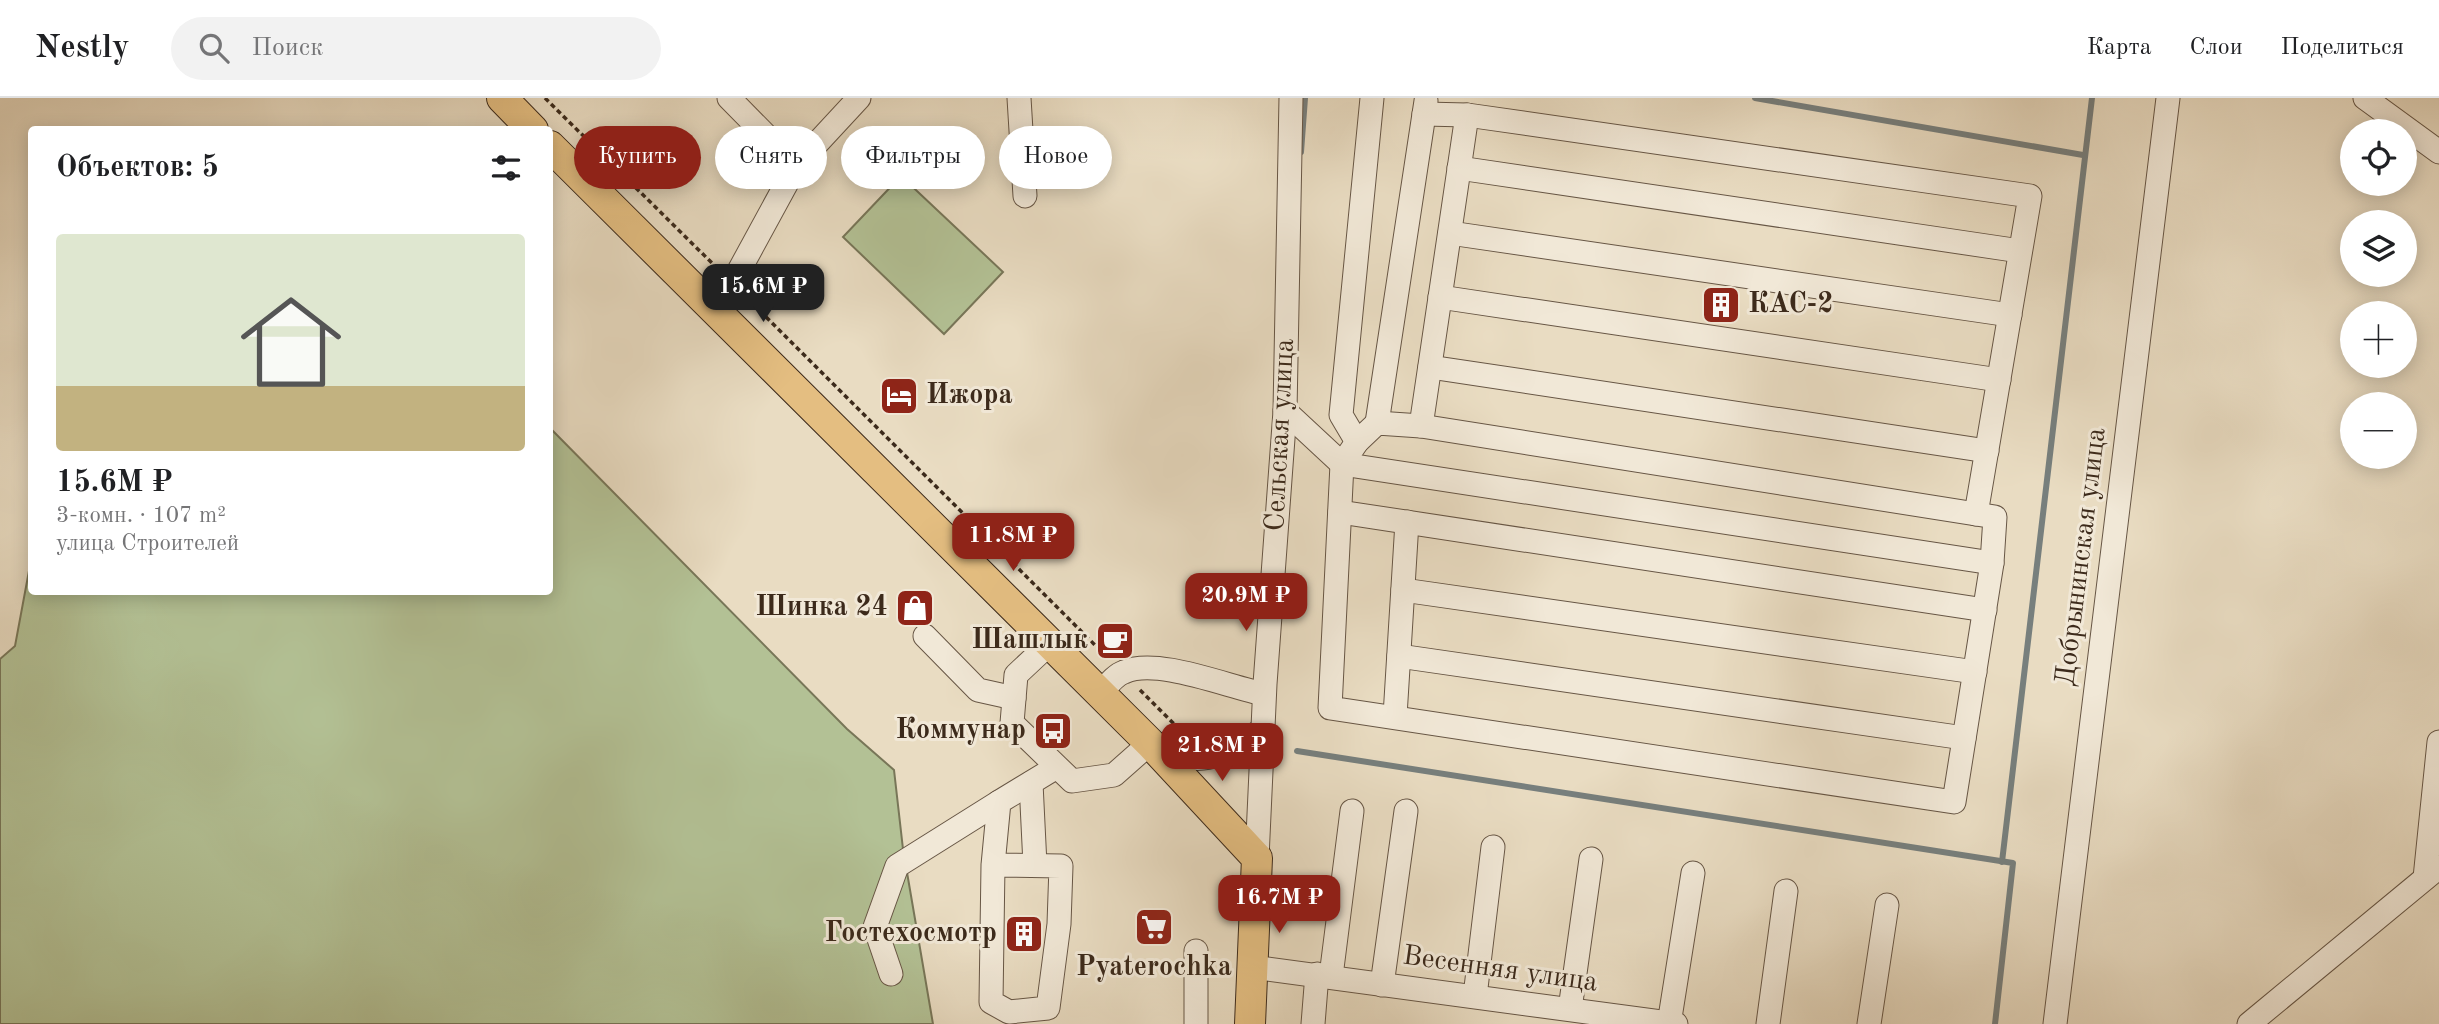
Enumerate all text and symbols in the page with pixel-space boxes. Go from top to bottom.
search box [171,17,661,80]
icon: search [195,29,233,67]
text: Nestly [35,32,129,65]
text: Поиск [251,35,323,61]
text: Карта [2087,36,2152,60]
text: Слои [2190,36,2243,60]
text: Поделиться [2281,36,2404,60]
map controls [2340,119,2417,469]
button: locate [2340,119,2417,196]
chip: Купить [574,126,701,189]
chip: Снять [715,126,827,189]
chip: Фильтры [841,126,985,189]
chip: Новое [999,126,1112,189]
icon: filters [487,149,525,187]
text: Объектов: 5 [56,153,219,183]
button: layers [2340,210,2417,287]
pin: 15.6M ₽ [698,264,828,324]
text: 15.6M ₽ [718,275,808,298]
icon: home [228,279,354,405]
building icon: КАС-2 [1700,284,1742,326]
place label: КАС-2 [1748,290,1833,319]
button: + [2340,301,2417,378]
street label: Сельская улица [1262,338,1300,532]
hotel icon: Ижора [878,375,920,417]
place label: Ижора [926,382,1013,410]
button: − [2340,392,2417,469]
street label: Добрынинская улица [2052,426,2112,688]
text: 15.6M ₽ [56,468,173,498]
text: 3-комн. · 107 m² [56,504,226,527]
pin: 11.8M ₽ [948,514,1078,573]
text: 11.8M ₽ [968,524,1058,547]
text: улица Строителей [56,532,239,555]
pin: 20.9M ₽ [1181,574,1311,633]
text: 20.9M ₽ [1201,584,1291,607]
shop icon: Шинка 24 [894,587,936,629]
place label: Шинка 24 [755,594,888,622]
cafe icon: Шашлык [1094,620,1136,662]
place label: Шашлык [971,627,1088,655]
bus stop icon: Коммунар [1032,710,1074,752]
place label: Коммунар [895,716,1026,745]
pin: 21.8M ₽ [1157,724,1287,783]
text: 21.8M ₽ [1177,734,1267,757]
pin: 16.7M ₽ [1214,876,1344,935]
text: 16.7M ₽ [1234,886,1324,909]
supermarket icon: Pyaterochka [1133,906,1175,948]
building icon: Гостехосмотр [1003,913,1045,955]
place label: Гостехосмотр [824,920,997,948]
street label: Весенняя улица [1401,942,1599,998]
place label: Pyaterochka [1076,954,1232,982]

